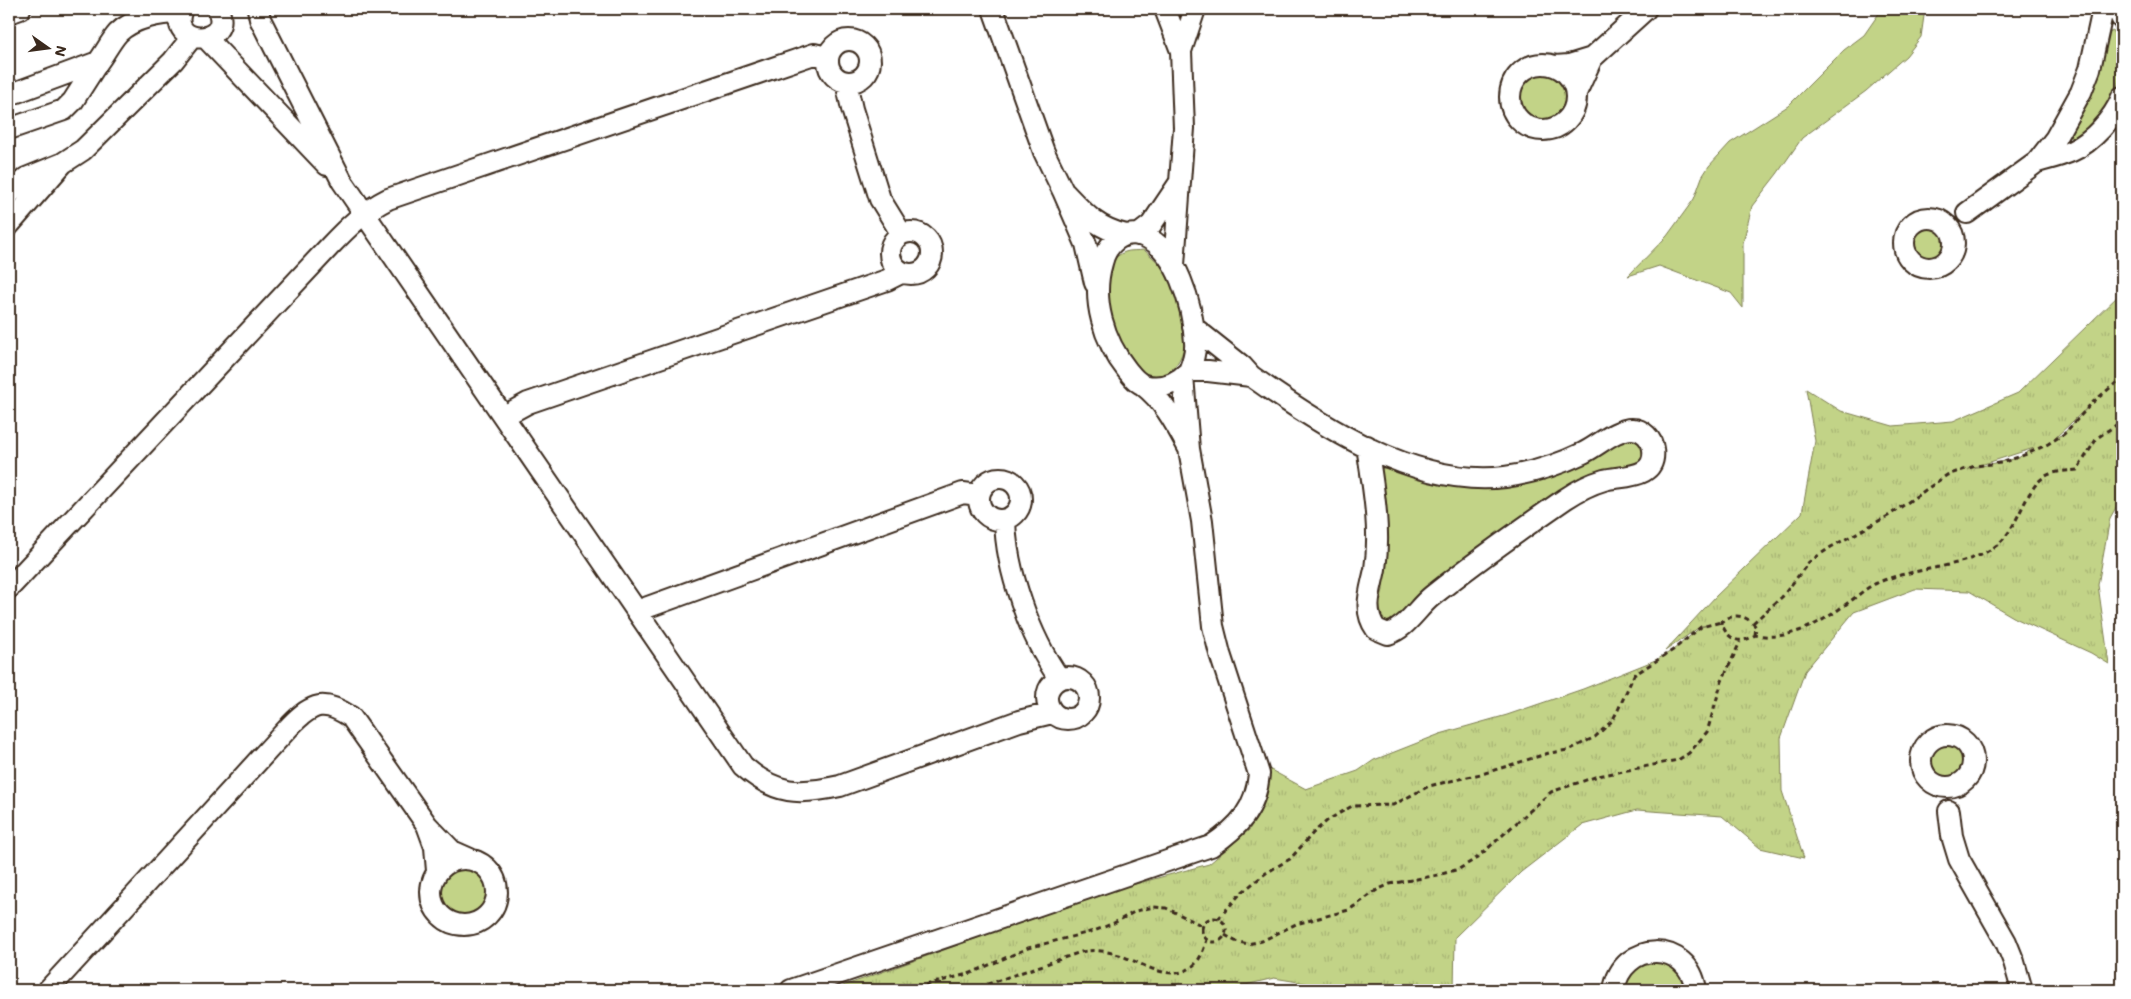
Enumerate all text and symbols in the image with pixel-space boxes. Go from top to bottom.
north arrow [22,22,72,72]
text: N [51,44,72,59]

